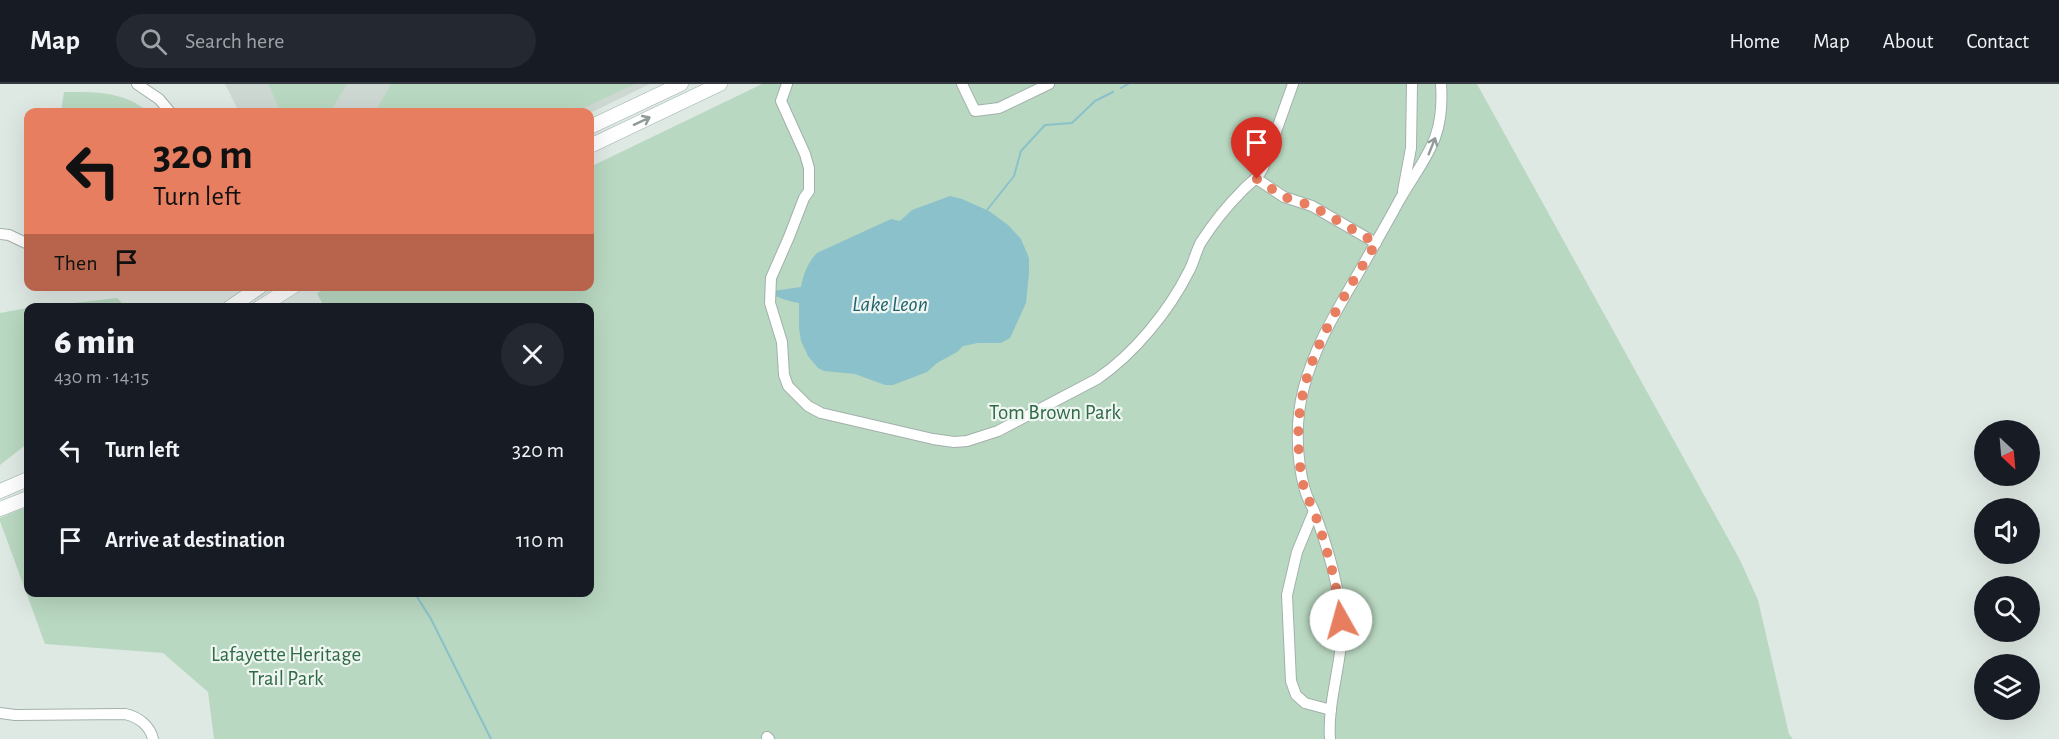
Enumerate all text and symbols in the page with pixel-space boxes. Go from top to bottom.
search box [116,14,536,68]
icon: search [137,25,170,58]
text: Map [30,27,80,55]
text: Search here [185,30,284,52]
text: Home [1729,31,1780,52]
text: Map [1813,31,1850,52]
text: About [1883,31,1933,52]
text: Contact [1966,31,2029,52]
one-way arrow [633,114,651,126]
pin [1231,117,1282,179]
icon: arrive [1240,126,1273,159]
icon: left [54,132,132,210]
text: 320 m [153,134,253,176]
one-way arrow [1427,137,1438,155]
text: Turn left [153,183,241,210]
icon: arrive [110,246,143,279]
text: Then [54,252,98,274]
water label: Lake Leon [852,293,928,315]
button: close [501,323,564,386]
text: 6 min [54,324,135,360]
text: 430 m · 14:15 [54,367,149,387]
park label: Tom Brown Park [989,402,1121,423]
north arrow [1974,420,2040,486]
map controls [1974,420,2040,720]
icon: left [54,434,87,467]
text: Turn left [105,439,179,461]
text: 320 m [512,439,564,461]
button: sound [1974,498,2040,564]
icon: arrive [54,524,87,557]
text: Arrive at destination [105,529,285,551]
text: 110 m [516,529,564,551]
button: search [1974,576,2040,642]
position arrow [1309,588,1373,652]
park label: Lafayette Heritage Trail Park [211,644,361,689]
button: layers [1974,654,2040,720]

